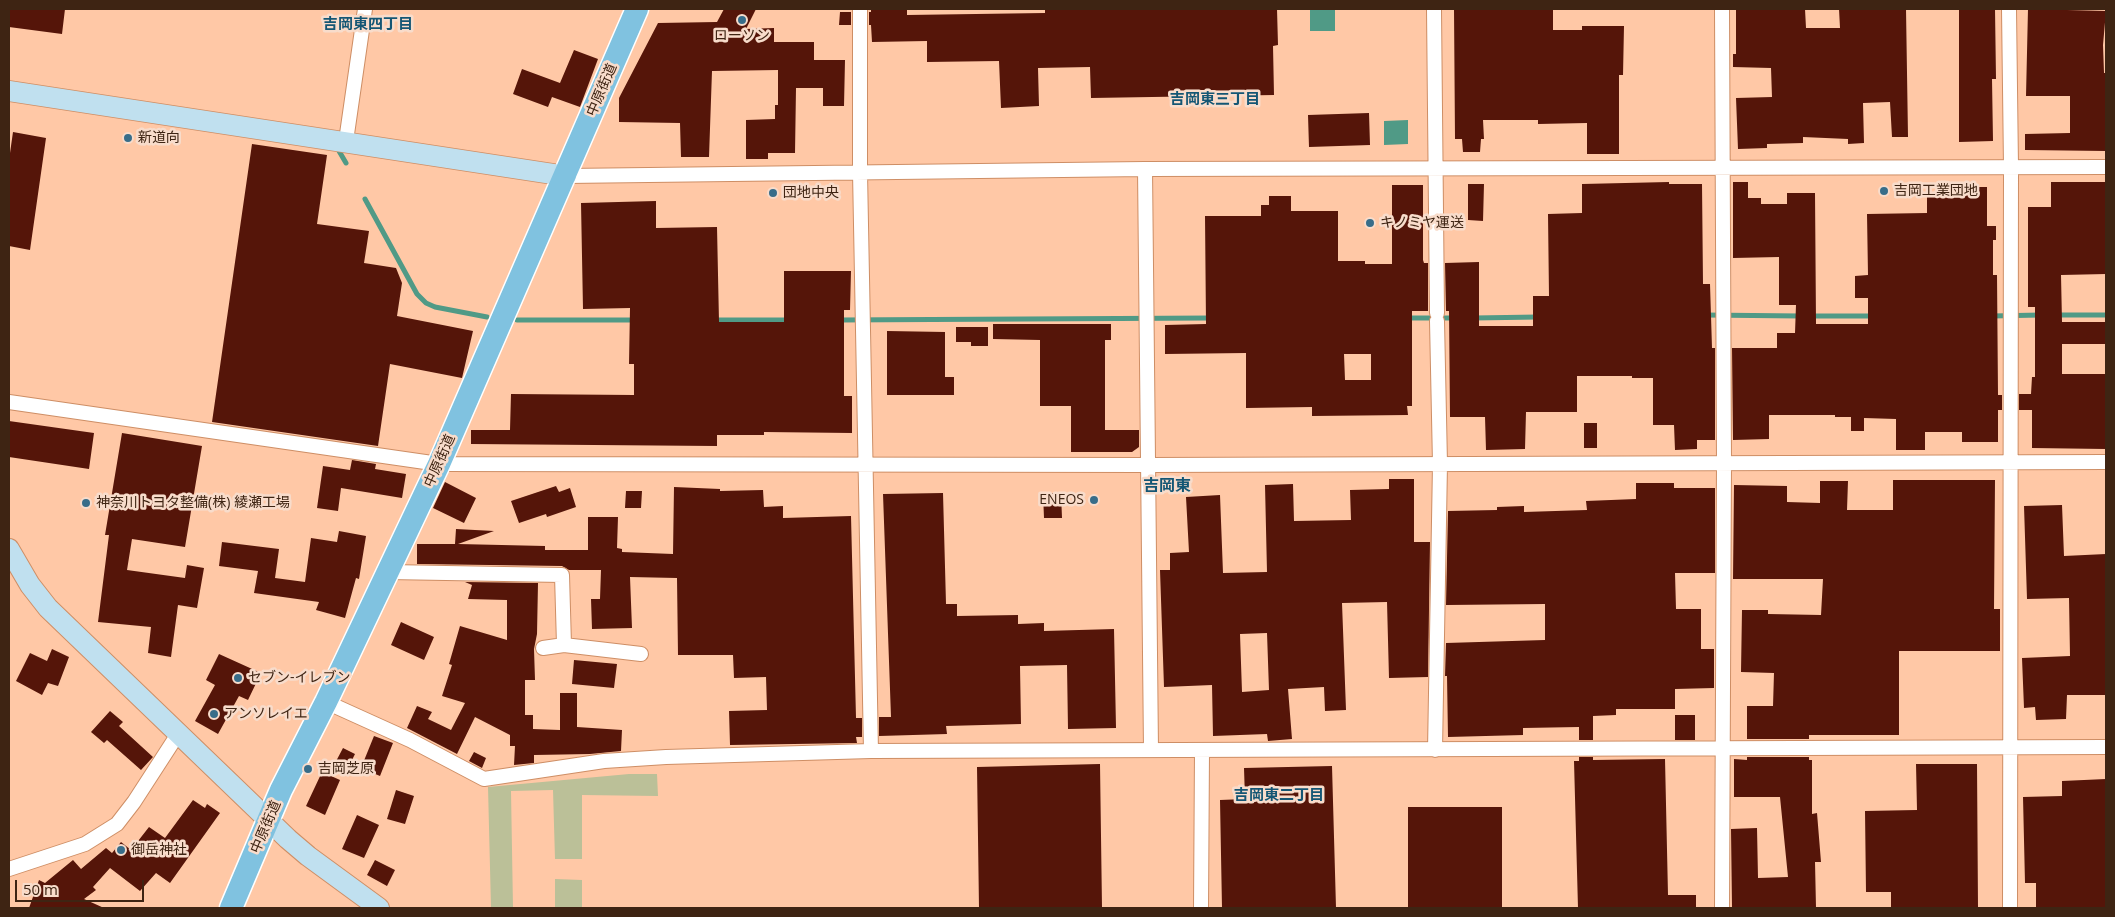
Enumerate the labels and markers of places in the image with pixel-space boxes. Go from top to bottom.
marker: ローソン [736,14,748,26]
place label: ローソン [714,28,770,44]
place label: 新道向 [138,130,180,146]
marker: 新道向 [122,132,134,144]
place label: 吉岡工業団地 [1894,183,1978,199]
place label: 団地中央 [783,185,839,201]
marker: 吉岡工業団地 [1878,185,1890,197]
marker: 団地中央 [767,187,779,199]
place label: キノミヤ運送 [1380,215,1464,231]
marker: キノミヤ運送 [1364,217,1376,229]
place label: ENEOS [1039,492,1084,508]
marker: ENEOS [1088,494,1100,506]
place label: 神奈川トヨタ整備(株) 綾瀬工場 [96,495,290,511]
marker: 神奈川トヨタ整備(株) 綾瀬工場 [80,497,92,509]
place label: セブン-イレブン [248,670,351,686]
marker: セブン-イレブン [232,672,244,684]
place label: アンソレイエ [224,706,308,722]
marker: アンソレイエ [208,708,220,720]
place label: 吉岡芝原 [318,761,374,777]
marker: 吉岡芝原 [302,763,314,775]
place label: 御岳神社 [131,842,187,858]
marker: 御岳神社 [115,844,127,856]

